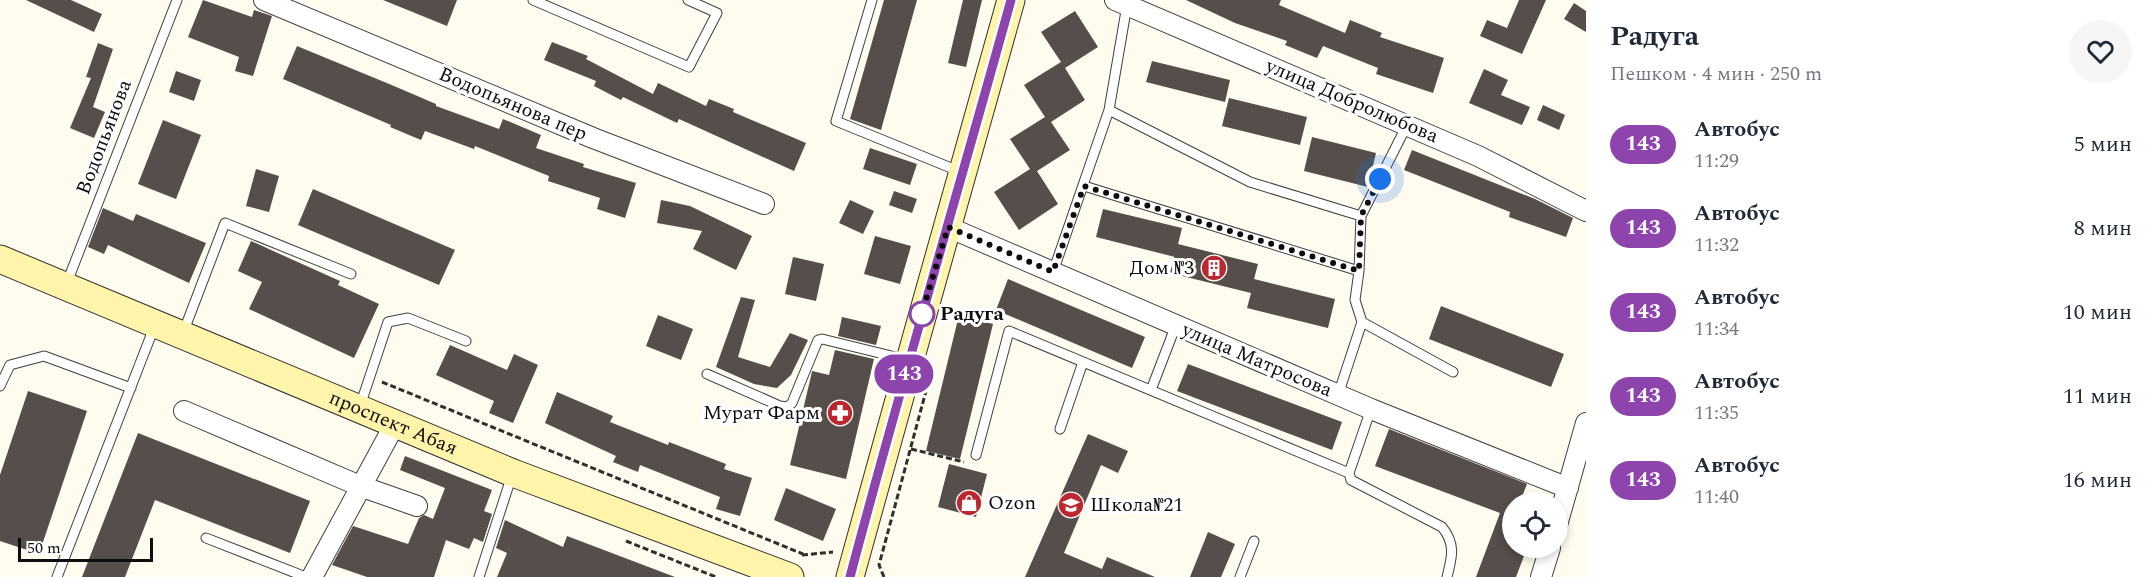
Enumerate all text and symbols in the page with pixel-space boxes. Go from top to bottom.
text: Радуга [1610,15,1699,58]
button: heart [2069,20,2132,83]
street label: улица Добролюбова [1260,51,1443,151]
street label: Водопьянова пер [434,59,592,149]
text: Пешком · 4 мин · 250 m [1610,59,1822,89]
street label: Водопьянова [68,75,140,199]
text: Автобус [1694,113,1780,146]
text: 143 [1625,128,1661,160]
text: 5 мин [2074,128,2132,161]
text: 11:29 [1694,146,1739,176]
your location [1365,164,1395,194]
text: Автобус [1694,197,1780,230]
text: 143 [1625,212,1661,244]
text: 8 мин [2074,212,2132,245]
text: 11:32 [1694,230,1739,260]
place label: Дом №3 [1130,253,1194,283]
building icon: Дом №3 [1199,253,1229,283]
text: Автобус [1694,281,1780,314]
text: 143 [1625,296,1661,328]
text: 10 мин [2063,296,2132,329]
place label: Радуга [940,299,1004,329]
marker: Радуга [909,301,935,327]
street label: улица Матросова [1176,314,1337,405]
text: 11:34 [1694,314,1739,344]
line badge: 143 [870,354,938,394]
text: 143 [886,358,922,390]
text: Автобус [1694,365,1780,398]
text: 143 [1625,380,1661,412]
text: 11 мин [2063,380,2132,413]
street label: проспект Абая [324,383,462,463]
place label: Мурат Фарм [703,398,820,428]
pharmacy icon: Мурат Фарм [825,398,855,428]
text: 11:35 [1694,398,1739,428]
text: Автобус [1694,449,1780,482]
text: 143 [1625,464,1661,496]
text: 16 мин [2063,464,2132,497]
text: 11:40 [1694,482,1739,512]
shop icon: Ozon [954,488,984,518]
place label: Ozon [988,488,1036,518]
school or university icon: Школа№21 [1056,490,1086,520]
place label: Школа№21 [1090,490,1183,520]
map controls [1502,492,1568,558]
button: locate [1502,492,1568,558]
scale bar [18,535,153,562]
text: 50 m [27,536,61,560]

